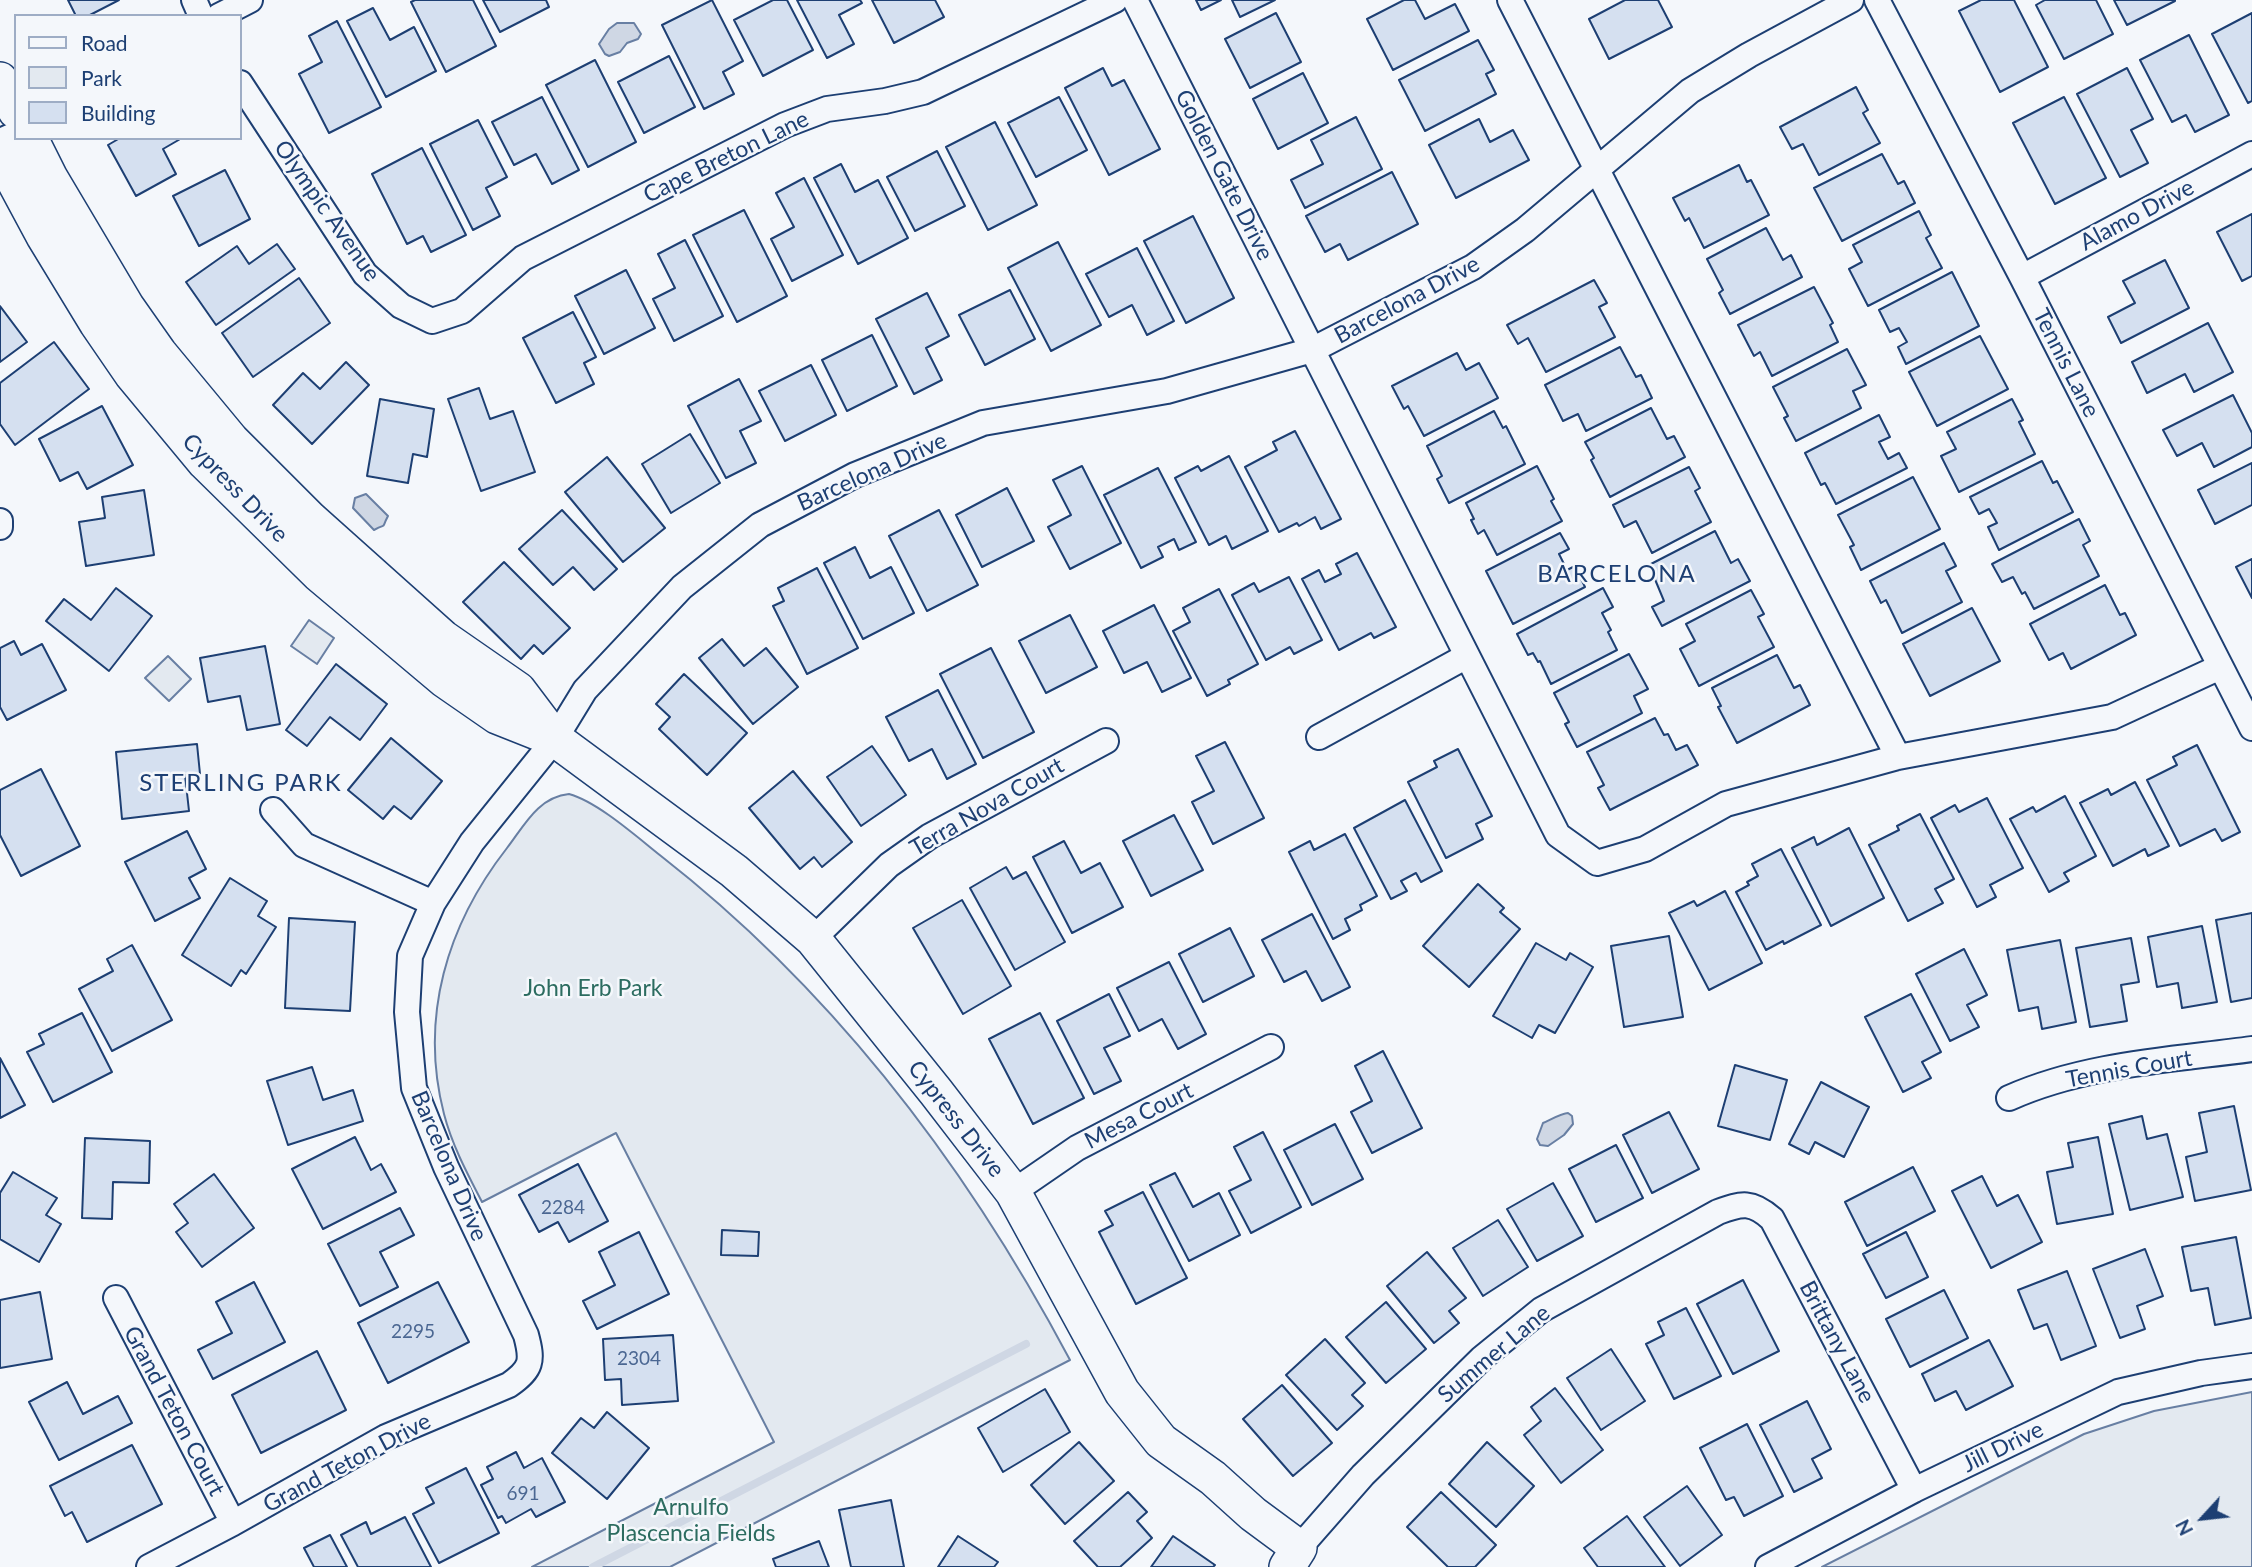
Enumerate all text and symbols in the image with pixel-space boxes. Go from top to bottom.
legend [14,14,242,140]
text: Road [81,30,128,55]
text: Park [81,65,122,90]
street label: Golden Gate Drive [1169,85,1279,265]
text: Building [81,100,156,125]
street label: Cape Breton Lane [639,105,813,209]
street label: Olympic Avenue [268,135,386,287]
street label: Alamo Drive [2075,173,2199,257]
street label: Barcelona Drive [1330,250,1484,350]
street label: Tennis Lane [2027,304,2105,422]
street label: Barcelona Drive [793,427,951,517]
street label: Cypress Drive [176,428,294,548]
district label: BARCELONA [1538,560,1696,588]
street label: Terra Nova Court [905,752,1069,862]
district label: STERLING PARK [141,769,341,797]
park label: John Erb Park [524,975,662,1003]
street label: Tennis Court [2064,1044,2194,1094]
street label: Cypress Drive [902,1055,1010,1183]
street label: Mesa Court [1080,1077,1198,1155]
street label: Barcelona Drive [405,1087,493,1245]
house number: 2284 [541,1197,585,1219]
street label: Brittany Lane [1793,1276,1881,1408]
street label: Summer Lane [1432,1299,1556,1409]
street label: Grand Teton Court [118,1321,230,1501]
house number: 2295 [391,1321,435,1343]
house number: 2304 [617,1348,661,1370]
street label: Grand Teton Drive [259,1407,435,1519]
street label: Jill Drive [1958,1416,2048,1478]
house number: 691 [506,1483,540,1505]
north arrow [2168,1483,2238,1553]
park label: Arnulfo Plascencia Fields [606,1494,776,1548]
text: N [2170,1516,2197,1540]

